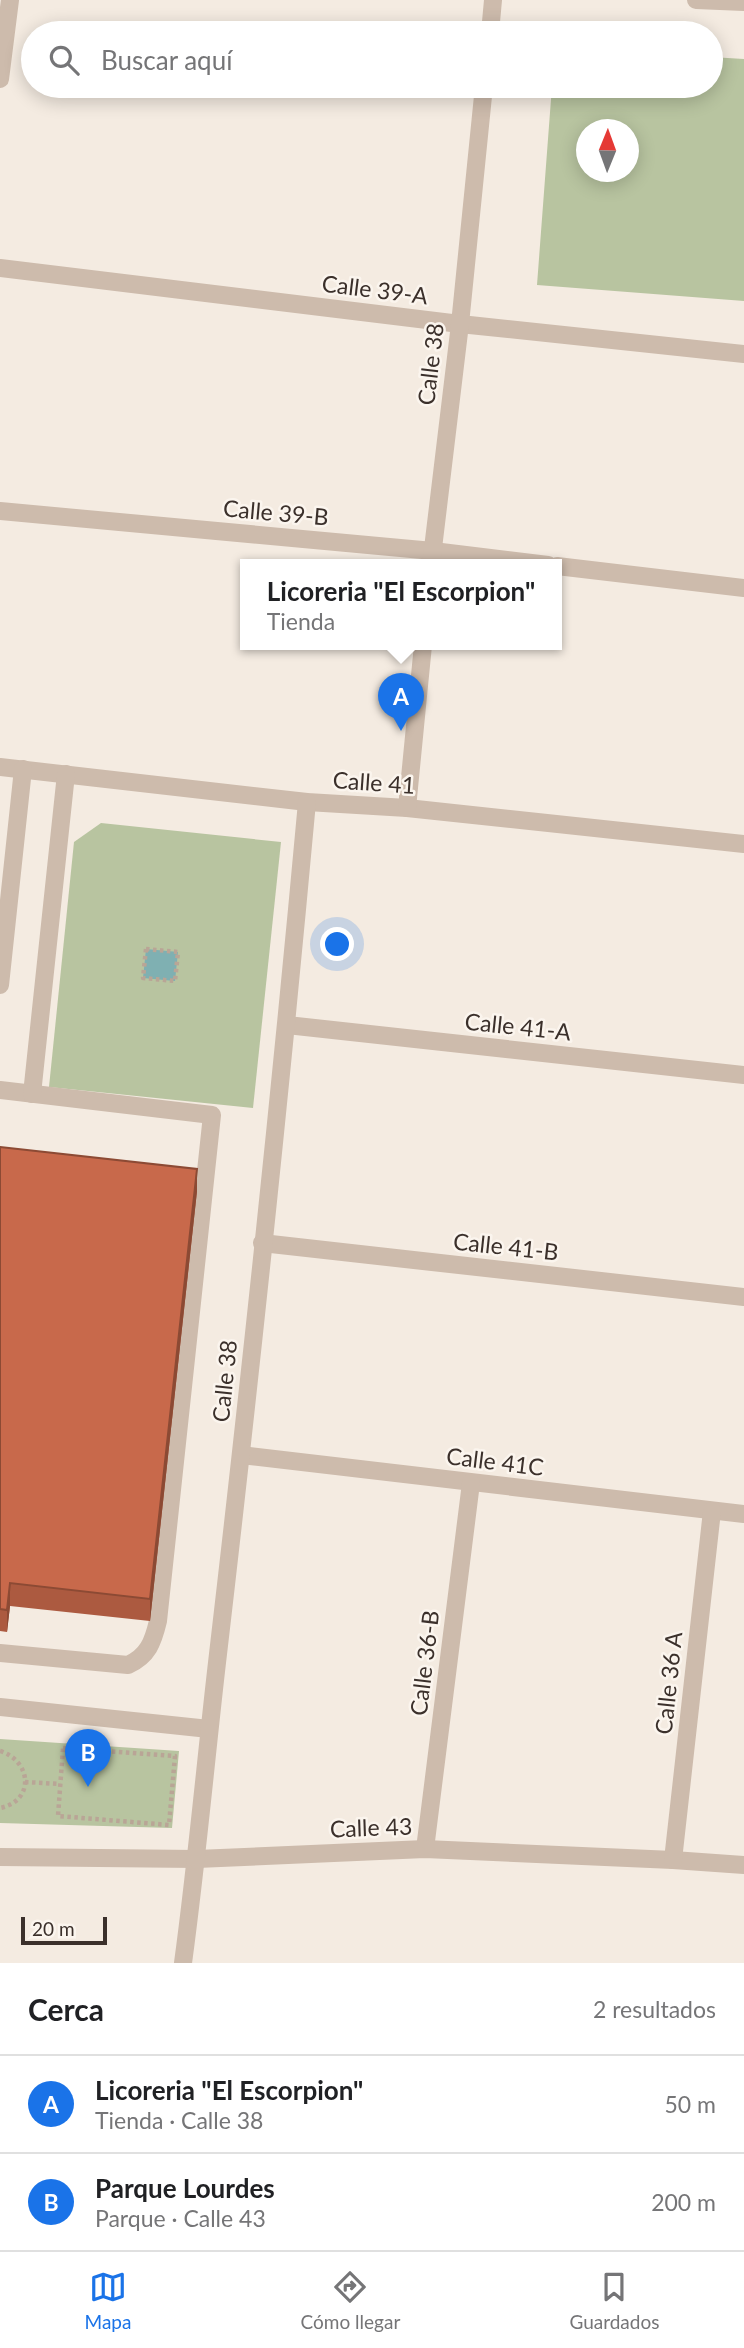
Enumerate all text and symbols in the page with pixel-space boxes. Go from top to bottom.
search box [21,21,723,98]
icon: search [45,41,83,79]
text: Buscar aquí [101,44,232,76]
north arrow [576,119,639,182]
street label: Calle 39-A [320,269,430,309]
street label: Calle 38 [411,321,449,407]
street label: Calle 39-B [222,493,330,531]
popup [240,559,562,650]
text: Licoreria "El Escorpion" [267,575,535,607]
text: Tienda [267,607,335,635]
pin: A [378,673,424,731]
street label: Calle 41 [332,765,416,799]
your location [320,927,354,961]
street label: Calle 41-A [464,1007,573,1046]
street label: Calle 41-B [452,1227,560,1265]
street label: Calle 38 [206,1339,242,1423]
street label: Calle 41C [445,1441,545,1481]
street label: Calle 36-B [404,1609,444,1717]
street label: Calle 36 A [649,1630,687,1736]
pin: B [65,1729,111,1787]
street label: Calle 43 [329,1812,413,1842]
scale bar [21,1914,107,1946]
text: 20 m [32,1917,75,1940]
text: Cerca [28,1991,104,2027]
text: 2 resultados [593,1995,716,2023]
text: Licoreria "El Escorpion" [95,2074,363,2106]
text: A [43,2090,59,2118]
text: 50 m [665,2090,716,2118]
text: Tienda · Calle 38 [95,2106,263,2134]
text: Parque Lourdes [95,2172,275,2204]
text: B [43,2188,59,2216]
text: 200 m [651,2188,716,2216]
text: Parque · Calle 43 [95,2204,266,2232]
tab: Mapa [85,2268,131,2333]
tab: Cómo llegar [301,2268,400,2333]
tab: Guardados [569,2268,659,2333]

